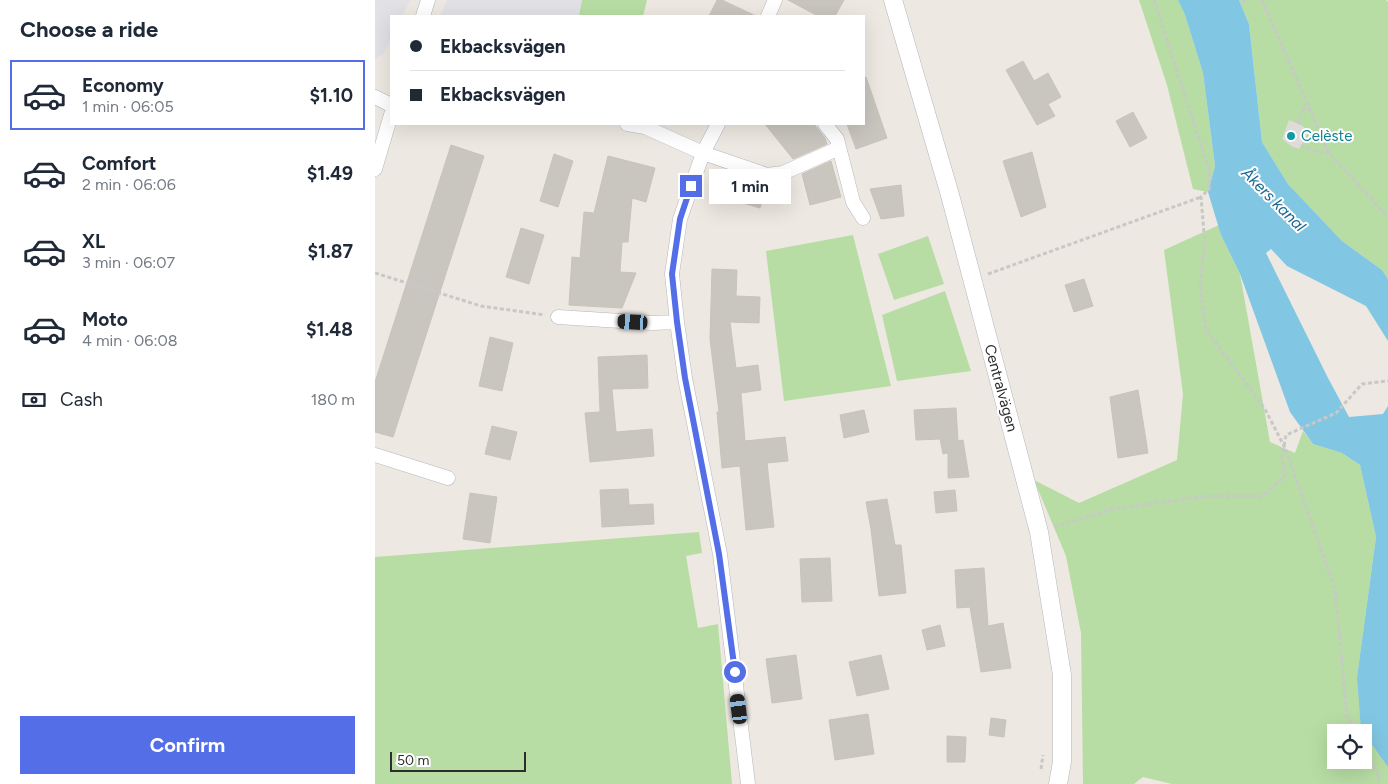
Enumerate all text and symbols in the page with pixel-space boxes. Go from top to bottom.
text: Choose a ride [20,16,158,43]
text: Ekbacksvägen [440,35,566,58]
icon: car [22,73,67,118]
text: Economy [82,74,164,97]
text: Ekbacksvägen [440,83,566,106]
text: $1.10 [309,84,353,107]
text: 1 min · 06:05 [82,97,174,116]
place label: Celèste [1301,127,1352,145]
marker: Celèste [1285,130,1297,142]
icon: car [22,151,67,196]
text: Comfort [82,152,157,175]
text: $1.49 [307,162,353,185]
water label: Åkers kanal [1237,163,1310,236]
callout: 1 min [709,168,791,204]
text: 2 min · 06:06 [82,175,176,194]
route end [680,175,702,197]
text: 1 min [731,177,769,196]
icon: car [22,229,67,274]
text: XL [82,230,105,253]
text: $1.87 [308,240,353,263]
text: 3 min · 06:07 [82,253,175,272]
icon: car [22,307,67,352]
text: Moto [82,308,128,331]
car [617,314,648,330]
text: $1.48 [306,318,353,341]
text: 4 min · 06:08 [82,331,178,350]
street label: Centralvägen [981,342,1021,434]
icon: cash [20,386,48,414]
text: Cash [60,388,103,411]
text: 180 m [311,390,355,409]
route start [724,661,746,683]
car [729,693,748,725]
button: Confirm [20,716,355,774]
map controls [1327,724,1372,769]
button: locate [1327,724,1372,769]
scale bar [390,749,526,772]
text: 50 m [397,752,429,769]

